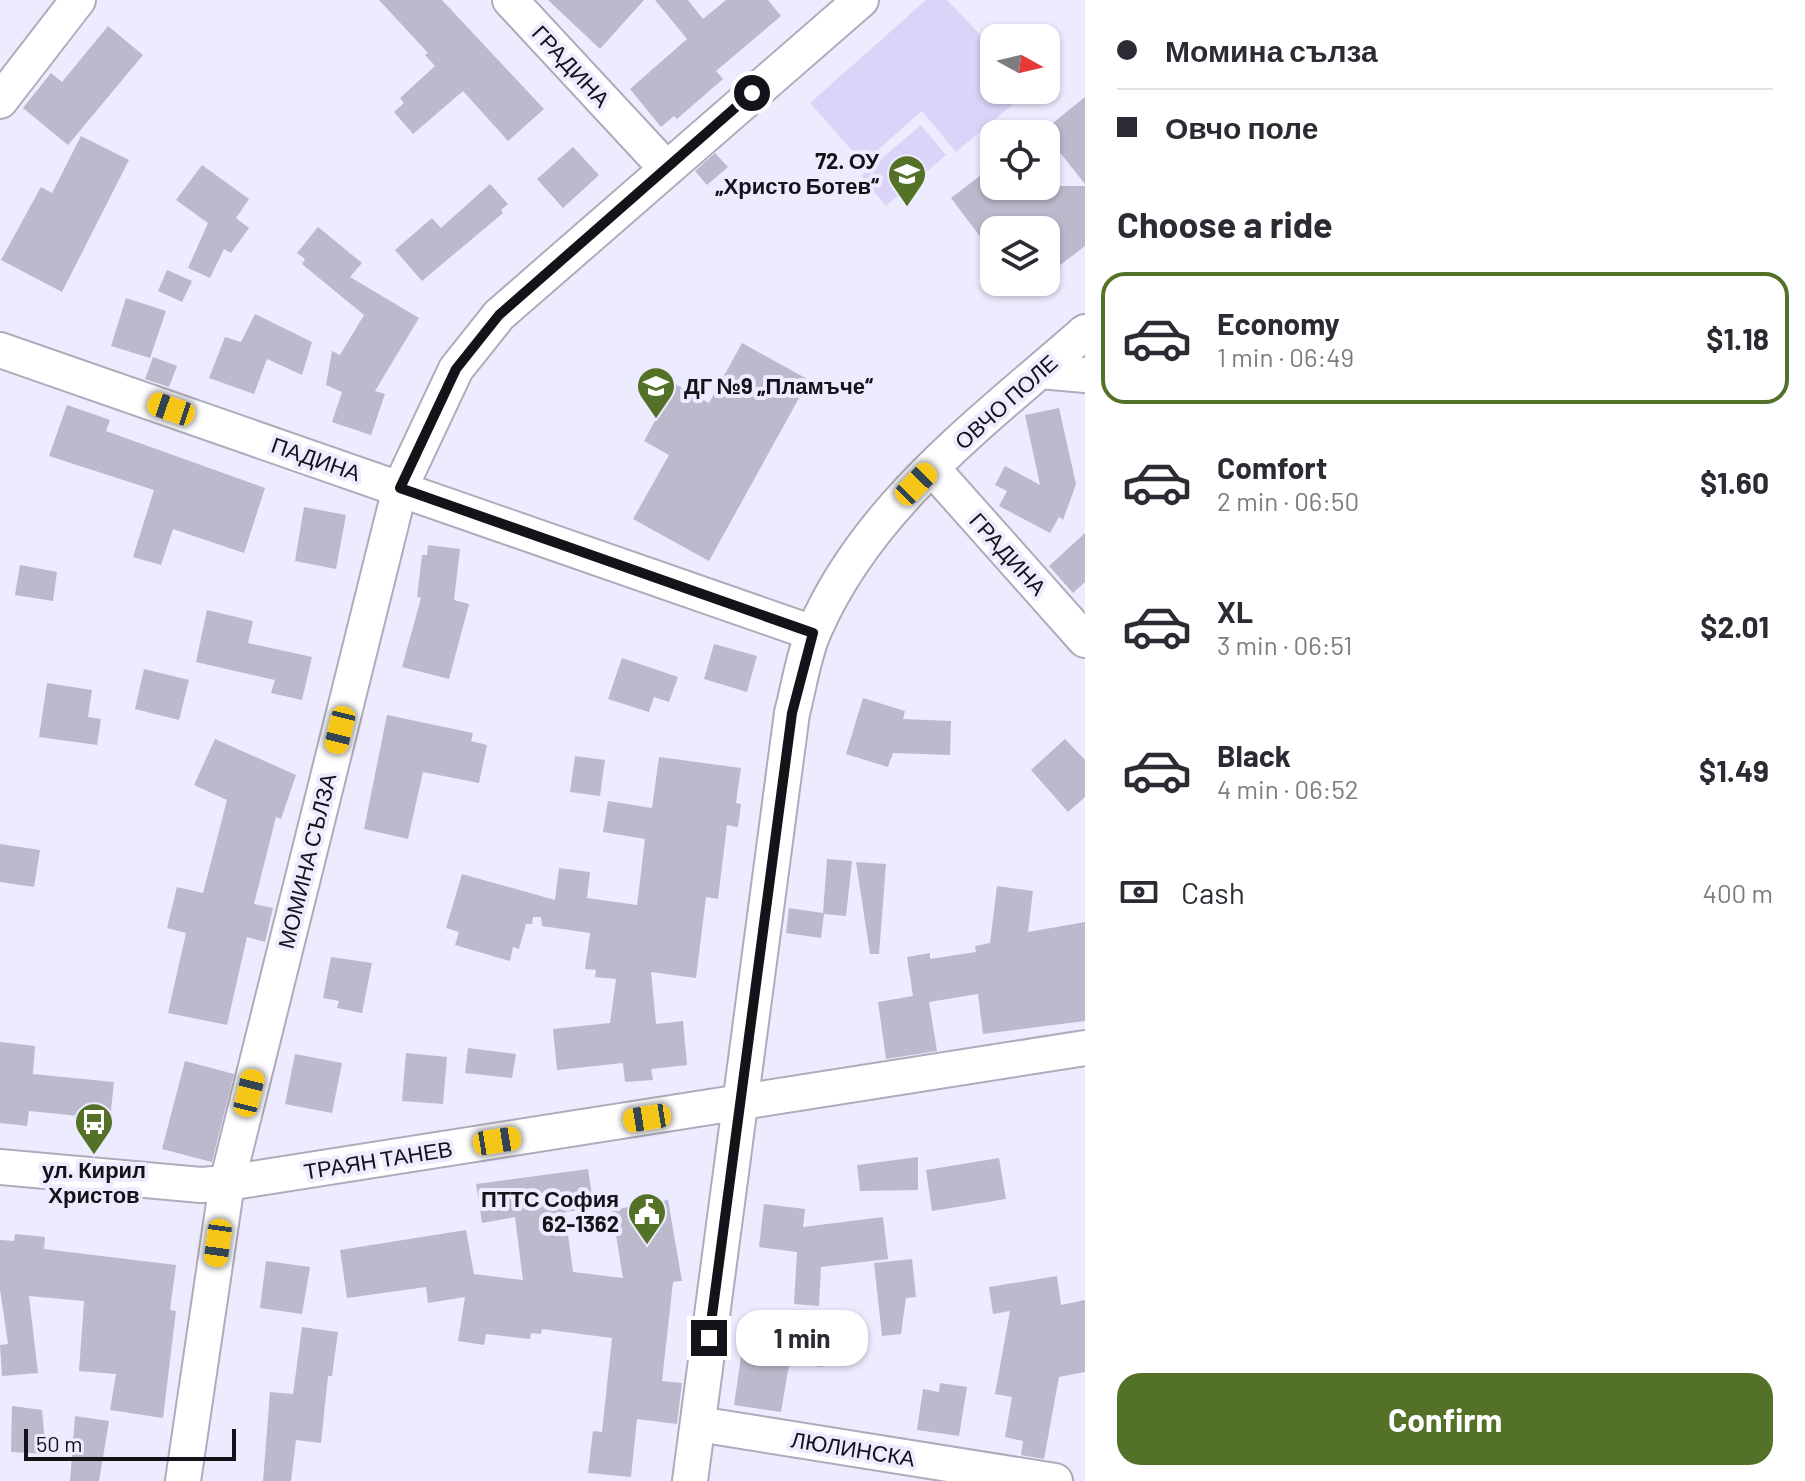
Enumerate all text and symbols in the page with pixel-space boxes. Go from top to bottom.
street label: ГРАДИНА [527,19,616,112]
north arrow [980,24,1060,104]
map controls [980,24,1060,296]
text: Момина сълза [1165,32,1378,68]
route start [734,75,770,111]
text: Овчо поле [1165,109,1318,145]
button: locate [980,120,1060,200]
place label: 72. ОУ „Христо Ботев“ [715,147,879,199]
school or university icon: 72. ОУ „Христо Ботев“ [886,153,928,208]
text: Choose a ride [1117,202,1333,245]
button: layers [980,216,1060,296]
icon: car [1121,302,1193,374]
text: Economy [1217,305,1340,341]
text: $1.18 [1706,320,1769,356]
text: 1 min · 06:49 [1217,341,1354,372]
street label: ОВЧО ПОЛЕ [949,349,1062,454]
school or university icon: ДГ №9 „Пламъче“ [635,365,677,420]
place label: ДГ №9 „Пламъче“ [684,372,873,399]
car [144,390,198,428]
street label: ПАДИНА [268,431,365,486]
icon: car [1121,446,1193,518]
text: Comfort [1217,449,1327,485]
car [891,458,941,510]
text: $1.60 [1700,464,1769,500]
text: 2 min · 06:50 [1217,485,1359,516]
street label: ГРАДИНА [964,507,1053,601]
icon: car [1121,590,1193,662]
text: XL [1217,593,1253,629]
text: $2.01 [1700,608,1769,644]
text: 3 min · 06:51 [1217,629,1352,660]
car [323,704,357,756]
icon: car [1121,734,1193,806]
text: Black [1217,737,1291,773]
text: $1.49 [1699,752,1769,788]
street label: МОМИНА СЪЛЗА [272,770,340,951]
text: 4 min · 06:52 [1217,773,1359,804]
icon: cash [1117,870,1161,914]
text: Cash [1181,874,1245,910]
text: 400 m [1703,877,1773,908]
car [232,1067,266,1119]
bus stop icon: ул. Кирил Христов [73,1101,115,1156]
car [621,1102,673,1134]
car [471,1125,523,1157]
street label: ТРАЯН ТАНЕВ [302,1134,454,1184]
place label: ул. Кирил Христов [42,1156,146,1208]
place label: ПТТС София 62-1362 [481,1185,619,1236]
public building icon: ПТТС София 62-1362 [626,1191,668,1246]
car [203,1218,233,1268]
callout: 1 min [737,1310,869,1366]
route end [691,1320,727,1356]
text: 1 min [774,1322,830,1353]
button: Confirm [1117,1373,1773,1465]
scale bar [24,1425,236,1461]
street label: ЛЮЛИНСКА [789,1425,917,1471]
text: 50 m [36,1430,82,1456]

